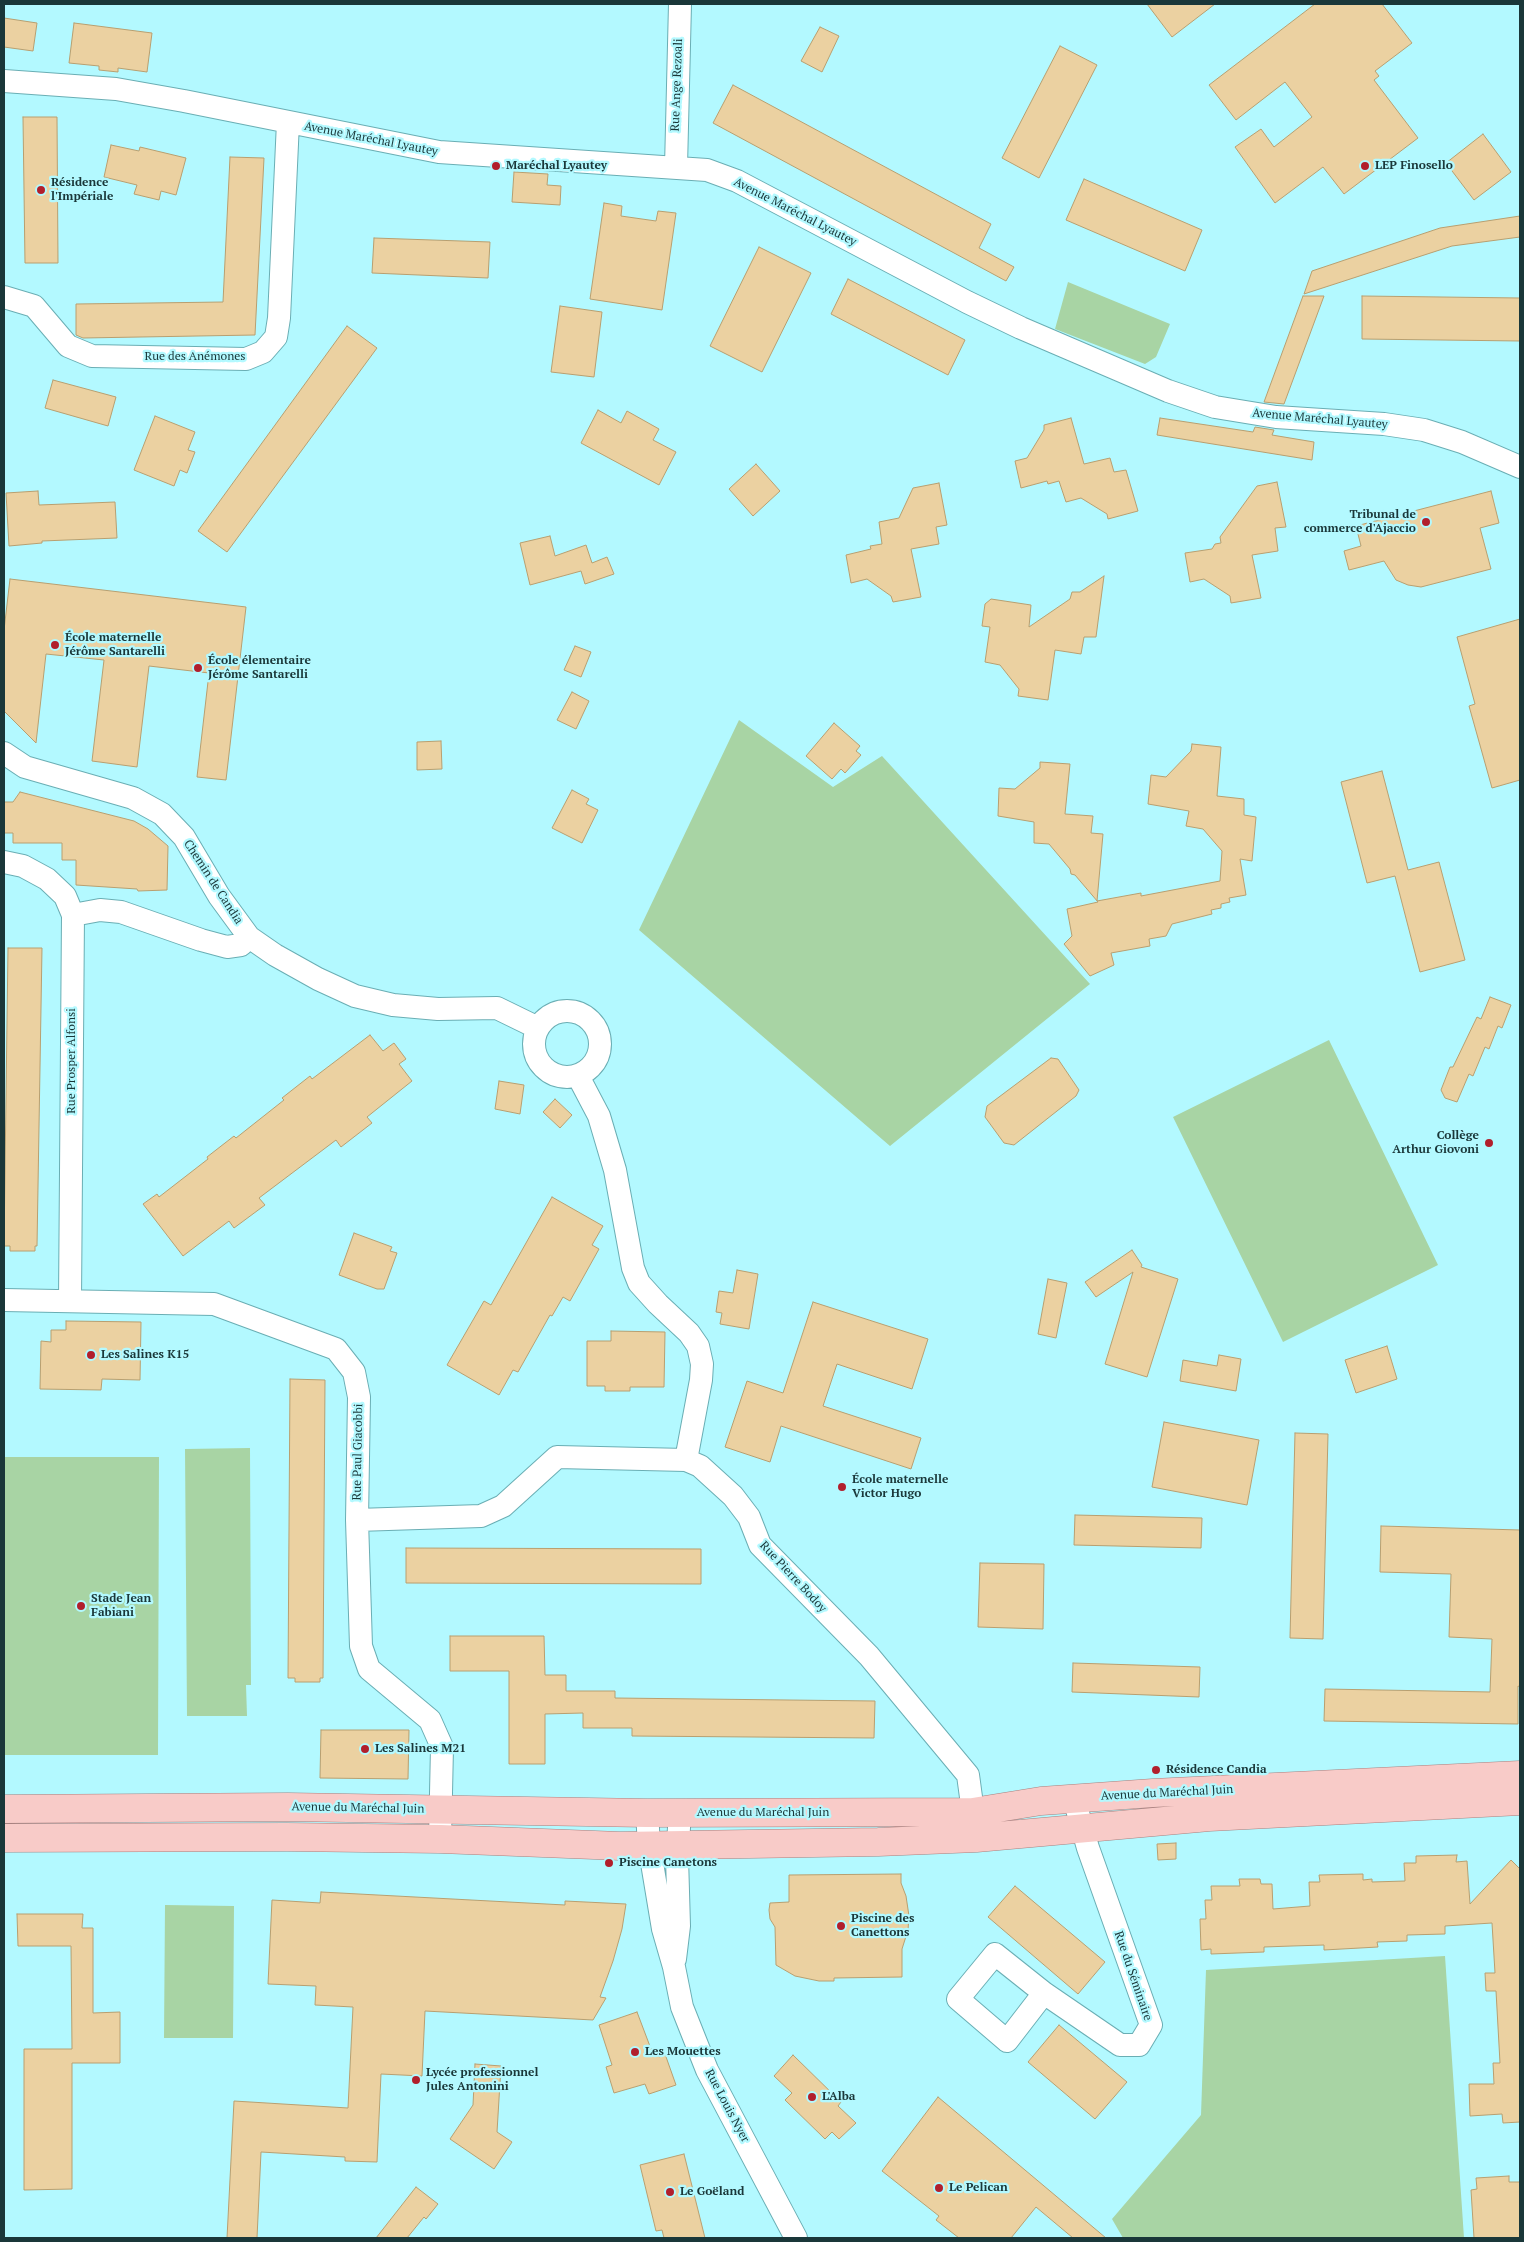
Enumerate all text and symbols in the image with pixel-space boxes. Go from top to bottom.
street label: Rue Ange Rezoali [668,38,686,132]
street label: Avenue Maréchal Lyautey [303,119,439,159]
place label: Maréchal Lyautey [506,159,607,173]
place label: LEP Finosello [1375,159,1453,173]
marker: Maréchal Lyautey [490,160,502,172]
marker: LEP Finosello [1359,160,1371,172]
street label: Avenue Maréchal Lyautey [731,175,859,249]
place label: Résidence l'Impériale [51,176,113,204]
marker: Résidence l'Impériale [35,184,47,196]
street label: Rue des Anémones [144,350,246,364]
street label: Avenue Maréchal Lyautey [1252,406,1388,432]
place label: Tribunal de commerce d'Ajaccio [1304,508,1416,536]
marker: Tribunal de commerce d'Ajaccio [1420,516,1432,528]
place label: École maternelle Jérôme Santarelli [65,631,165,659]
marker: École maternelle Jérôme Santarelli [49,639,61,651]
place label: École élementaire Jérôme Santarelli [208,654,311,682]
marker: École élementaire Jérôme Santarelli [192,662,204,674]
street label: Chemin de Candia [180,837,246,927]
street label: Rue Prosper Alfonsi [65,1008,79,1114]
place label: Collège Arthur Giovoni [1392,1129,1479,1157]
marker: Collège Arthur Giovoni [1483,1137,1495,1149]
place label: Les Salines K15 [101,1348,189,1362]
marker: Les Salines K15 [85,1349,97,1361]
street label: Rue Paul Giacobbi [350,1404,366,1500]
place label: École maternelle Victor Hugo [852,1473,948,1501]
marker: École maternelle Victor Hugo [836,1481,848,1493]
street label: Rue Pierre Bodoy [756,1539,830,1615]
place label: Stade Jean Fabiani [91,1592,151,1620]
marker: Stade Jean Fabiani [75,1600,87,1612]
place label: Les Salines M21 [375,1742,466,1756]
marker: Les Salines M21 [359,1743,371,1755]
place label: Résidence Candia [1166,1763,1267,1777]
marker: Résidence Candia [1150,1764,1162,1776]
street label: Avenue du Maréchal Juin [1100,1782,1234,1804]
street label: Avenue du Maréchal Juin [292,1800,424,1816]
street label: Avenue du Maréchal Juin [697,1806,829,1820]
place label: Piscine Canetons [619,1856,717,1870]
marker: Piscine Canetons [603,1857,615,1869]
place label: Piscine des Canettons [851,1912,914,1940]
marker: Piscine des Canettons [835,1920,847,1932]
street label: Rue du Séminaire [1111,1929,1155,2023]
place label: Les Mouettes [645,2045,721,2059]
marker: Les Mouettes [629,2046,641,2058]
place label: Lycée professionnel Jules Antonini [426,2066,539,2094]
street label: Rue Louis Nyer [702,2067,752,2145]
marker: Lycée professionnel Jules Antonini [410,2074,422,2086]
place label: L'Alba [822,2090,855,2104]
marker: L'Alba [806,2091,818,2103]
place label: Le Pelican [949,2181,1008,2195]
marker: Le Pelican [933,2182,945,2194]
place label: Le Goëland [680,2185,744,2199]
marker: Le Goëland [664,2186,676,2198]

